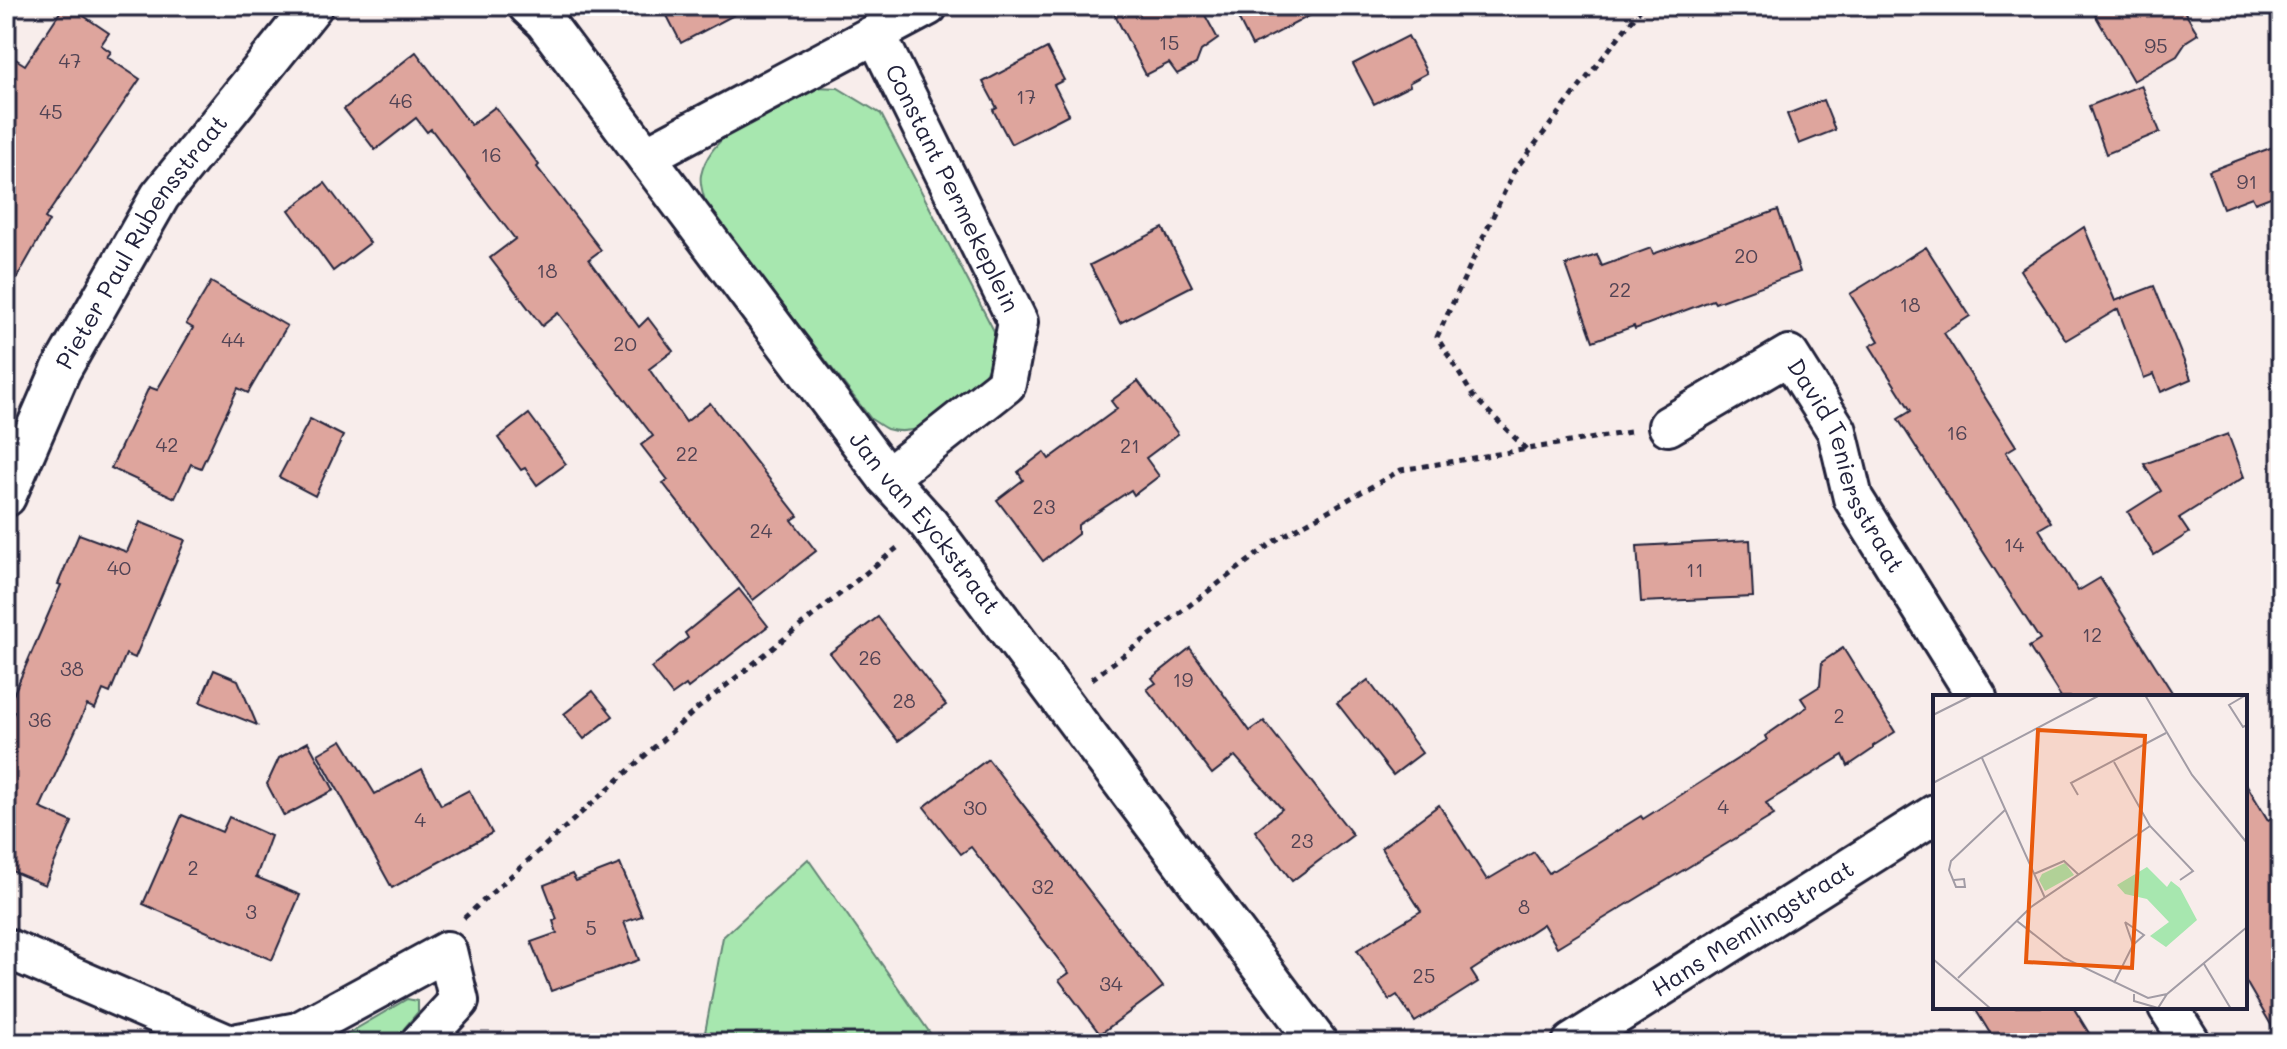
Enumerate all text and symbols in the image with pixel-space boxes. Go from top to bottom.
house number: 15 [1159,29,1179,55]
house number: 95 [2144,32,2168,58]
house number: 47 [59,47,81,73]
street label: Constant Permekeplein [879,58,1028,317]
house number: 17 [1016,83,1036,109]
house number: 46 [389,87,413,113]
house number: 45 [39,98,63,124]
street label: Pieter Paul Rubensstraat [48,108,234,374]
house number: 16 [480,141,502,167]
house number: 91 [2237,168,2257,194]
house number: 20 [1734,242,1758,268]
house number: 18 [536,257,558,283]
house number: 22 [1609,276,1631,302]
house number: 18 [1899,291,1921,317]
house number: 44 [221,326,245,352]
house number: 20 [613,330,637,356]
street label: David Teniersstraat [1781,352,1913,578]
house number: 16 [1946,419,1968,445]
street label: Jan van Eyckstraat [843,424,1008,620]
house number: 42 [156,431,178,457]
house number: 21 [1120,432,1140,458]
house number: 22 [676,440,698,466]
house number: 23 [1033,493,1055,519]
house number: 24 [750,517,773,543]
house number: 14 [2004,531,2025,557]
house number: 40 [107,554,131,580]
house number: 11 [1686,556,1704,582]
house number: 12 [2082,621,2102,647]
house number: 26 [858,644,882,670]
house number: 38 [60,655,84,681]
house number: 19 [1173,666,1194,692]
house number: 28 [892,687,916,713]
inset map [1933,695,2247,1009]
house number: 2 [1833,702,1845,728]
house number: 36 [28,706,52,732]
house number: 4 [1717,793,1729,819]
house number: 30 [963,794,987,820]
house number: 4 [414,806,426,832]
house number: 23 [1291,827,1313,853]
street label: Hans Memlingstraat [1645,852,1859,1003]
house number: 2 [187,854,199,880]
house number: 32 [1032,873,1054,899]
house number: 8 [1518,893,1530,919]
house number: 3 [245,898,257,924]
house number: 5 [585,914,597,940]
house number: 25 [1413,962,1435,988]
house number: 34 [1099,970,1123,996]

